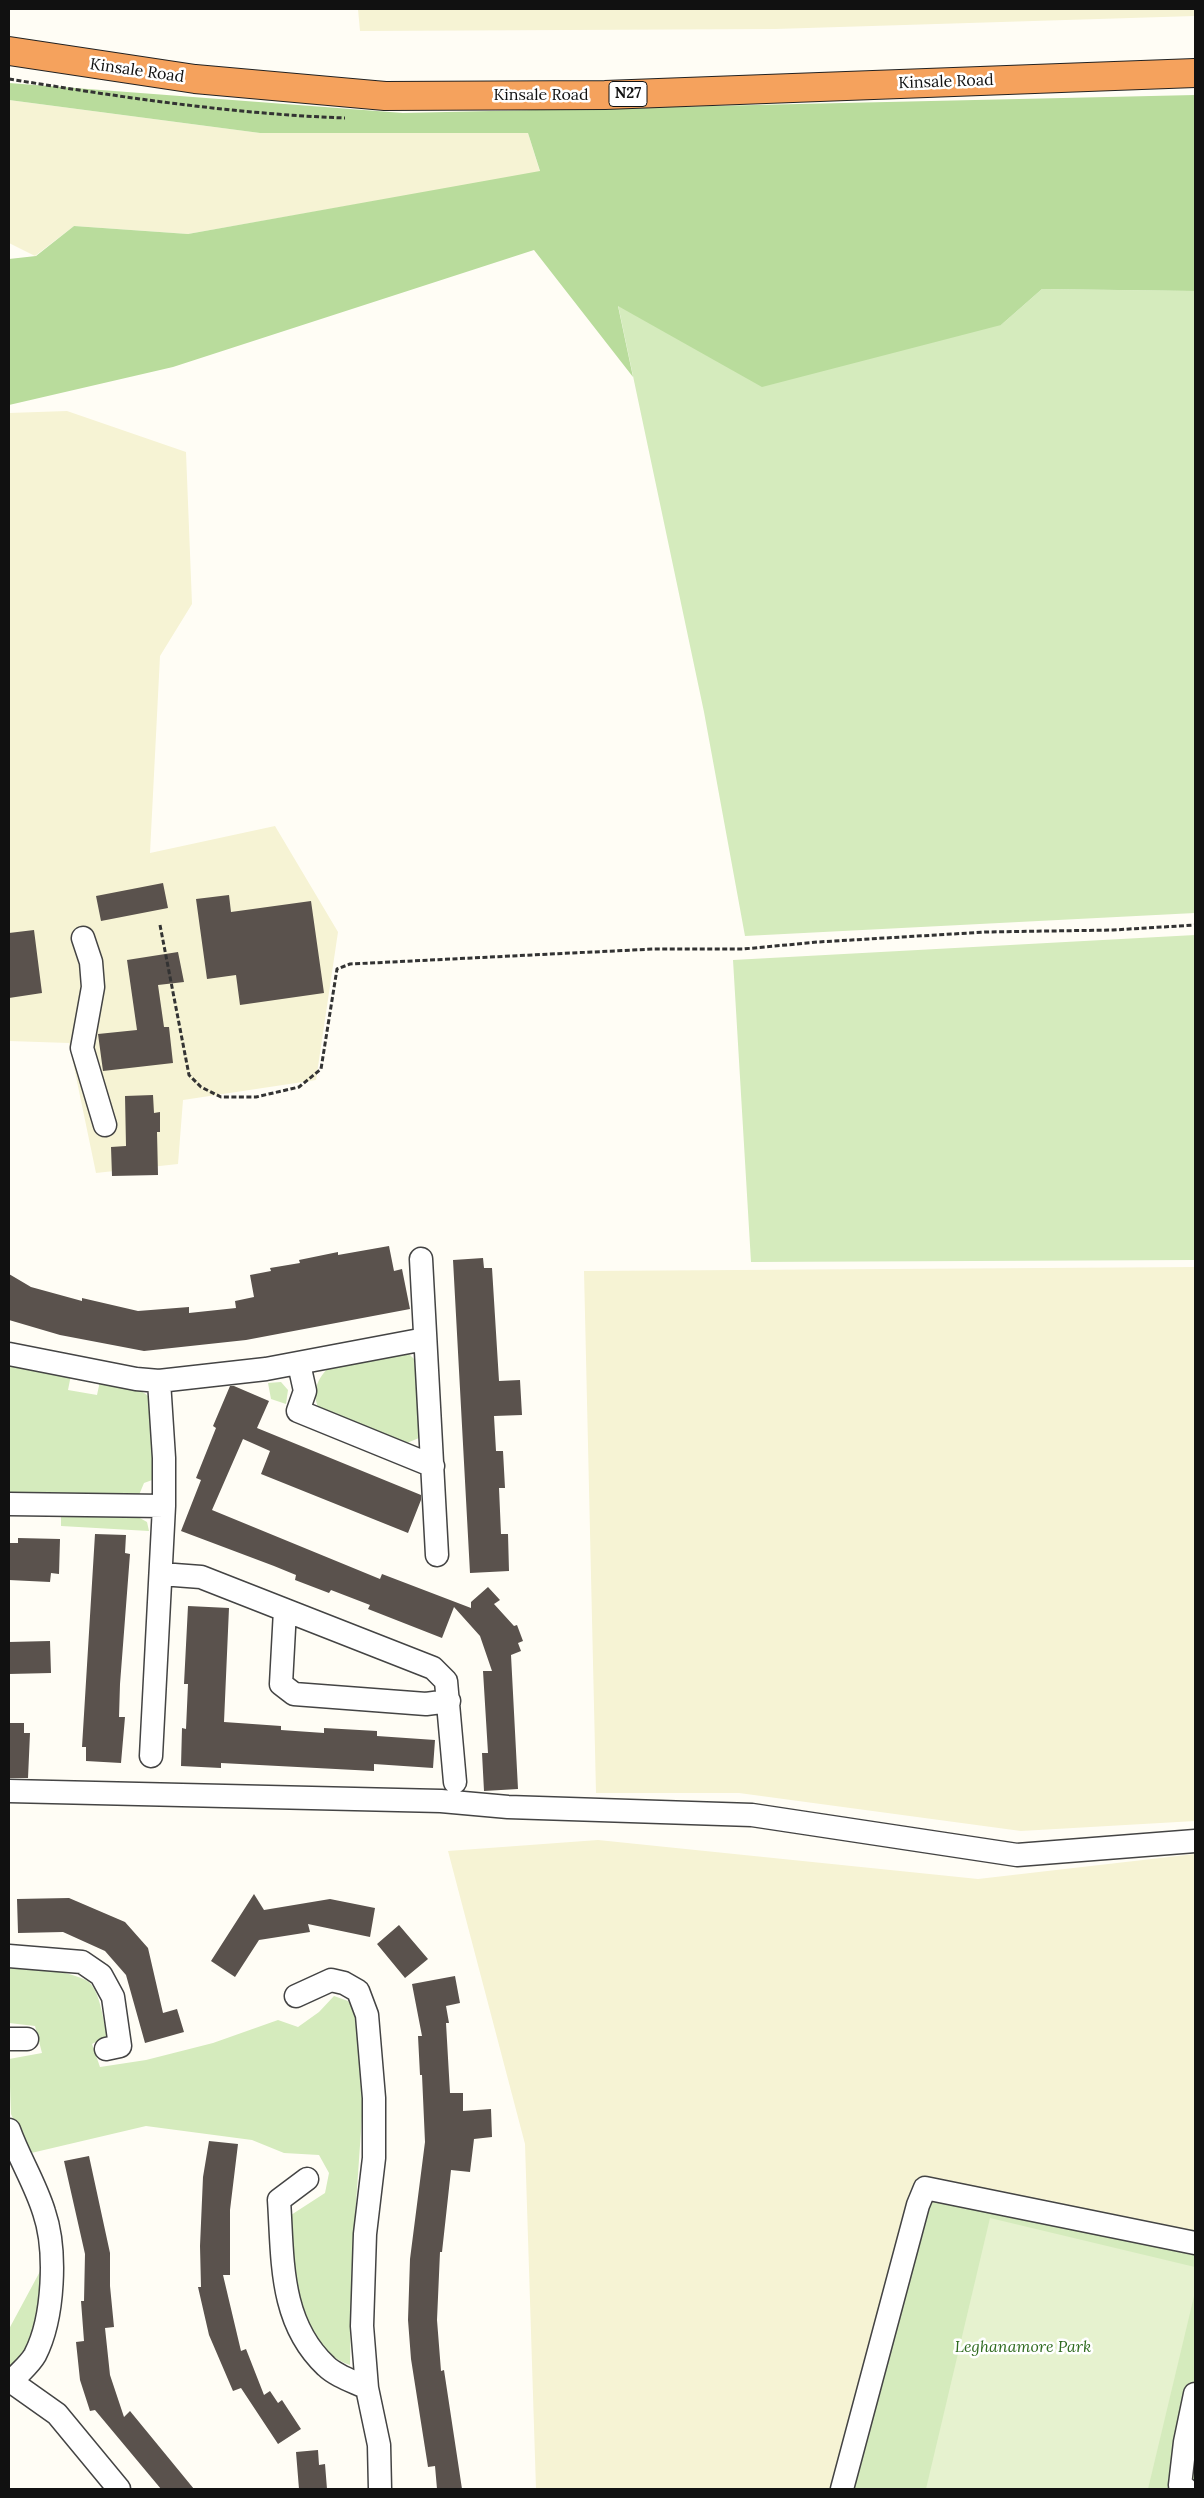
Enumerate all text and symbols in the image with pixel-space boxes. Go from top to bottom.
street label: Kinsale Road [89,55,185,87]
street label: Kinsale Road [898,71,994,93]
road number: N27 [609,82,647,106]
street label: Kinsale Road [493,85,589,105]
park label: Leghanamore Park [955,2337,1091,2357]

